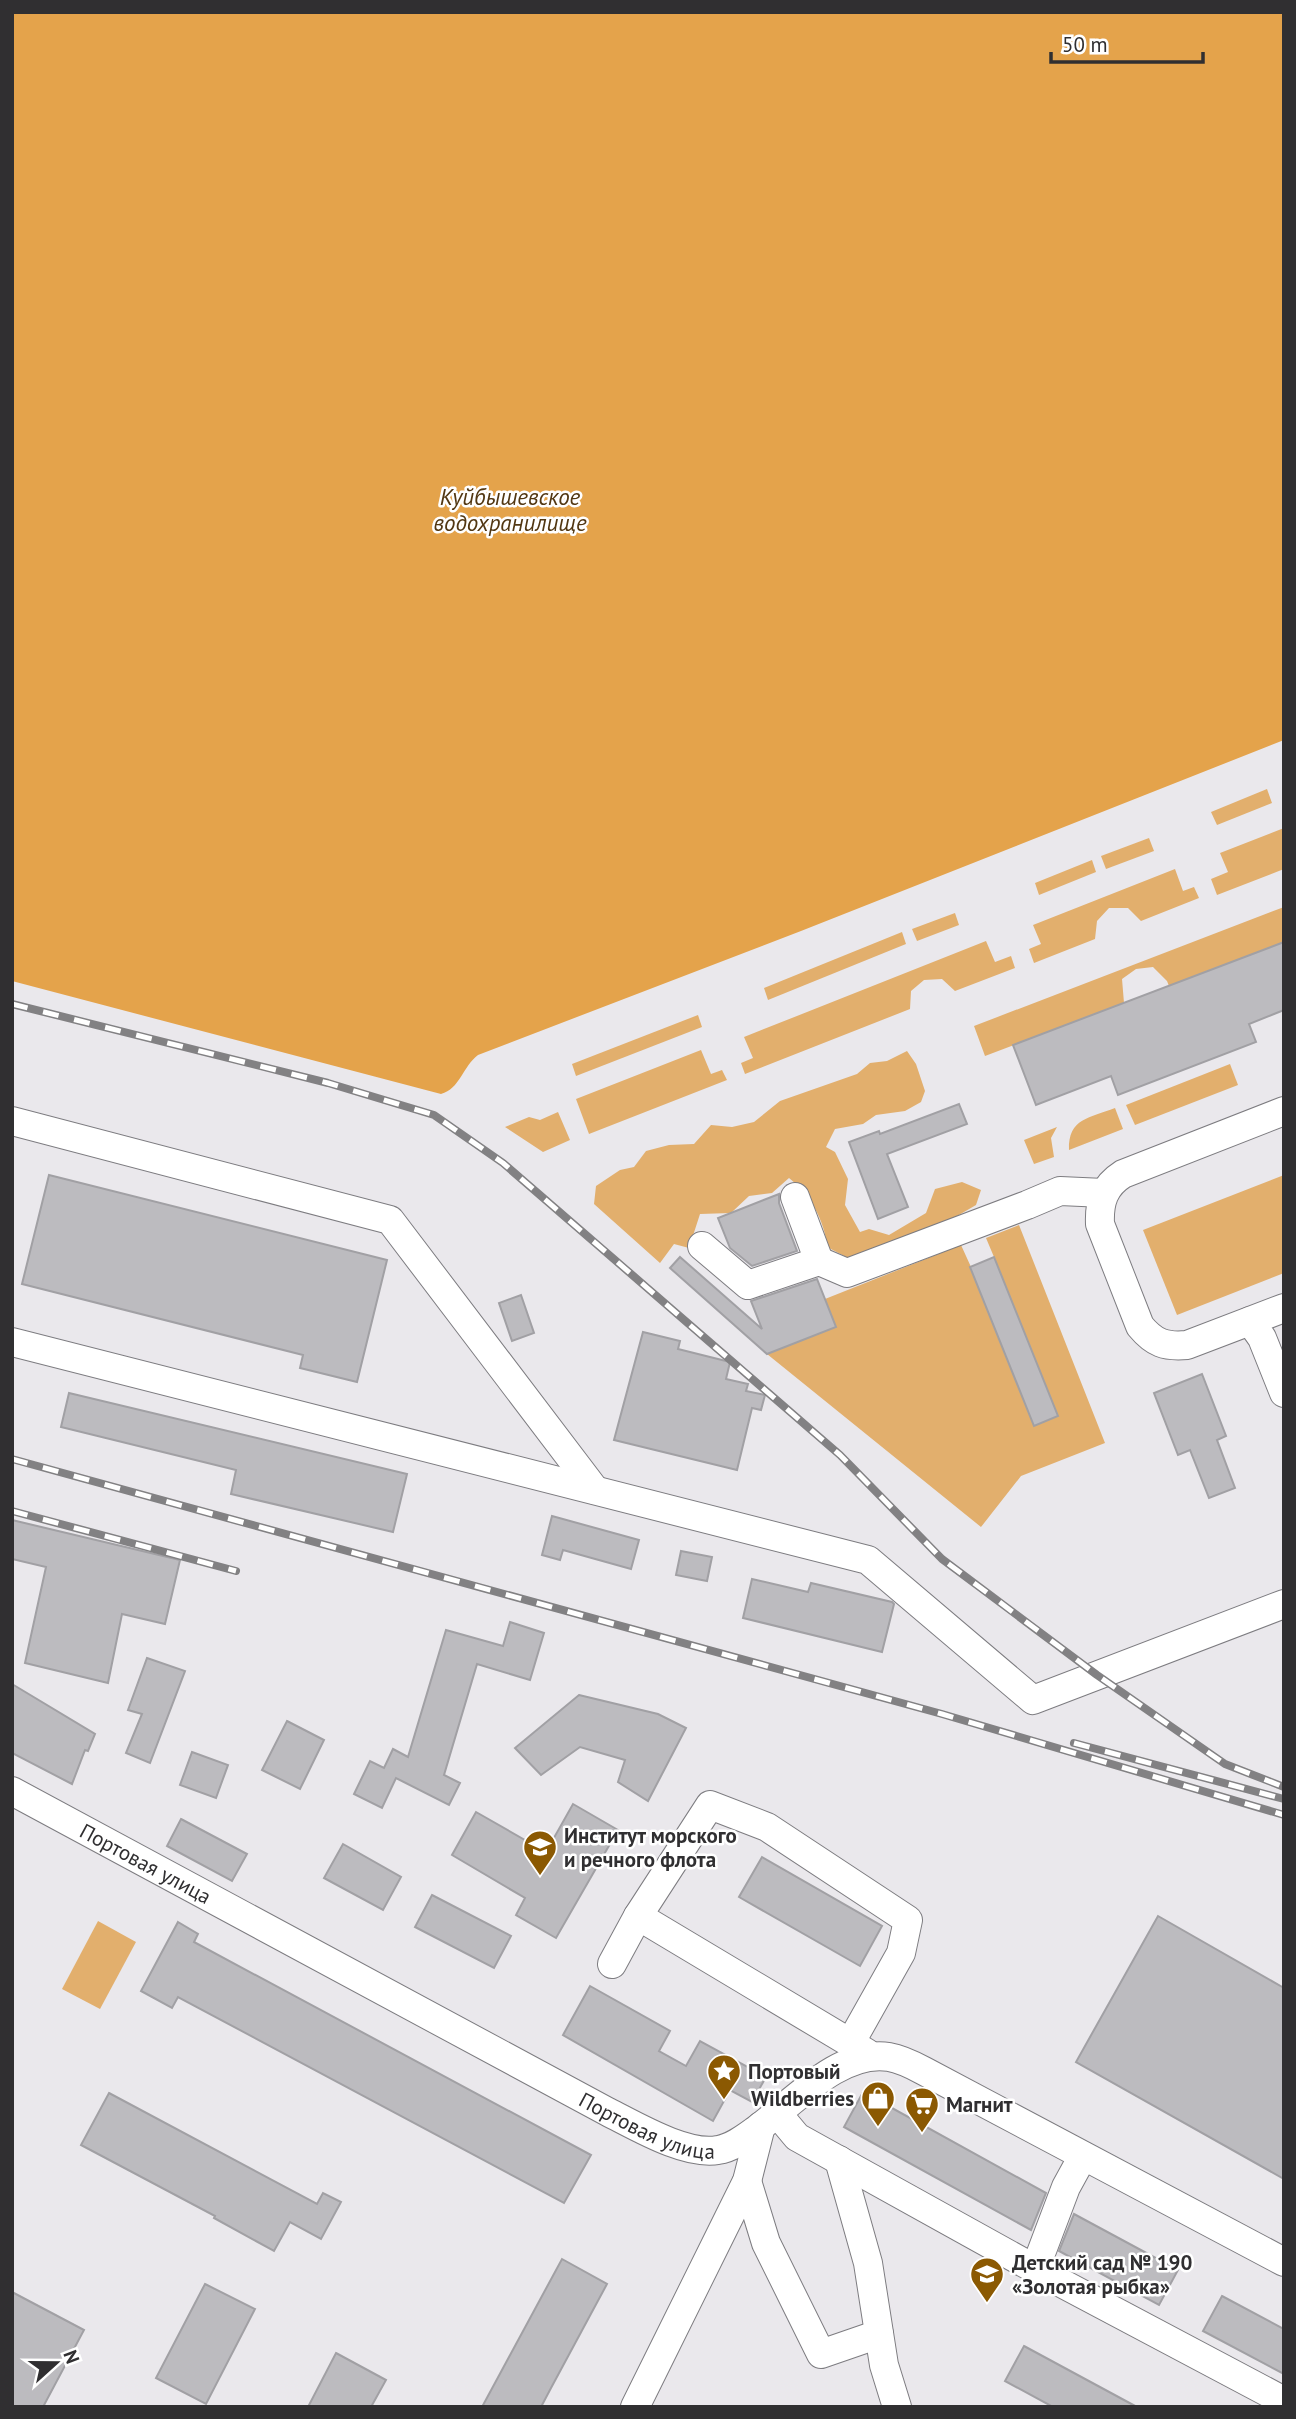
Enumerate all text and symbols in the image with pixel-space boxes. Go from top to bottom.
scale bar [1051,21,1203,65]
text: 50 m [1062,31,1108,58]
water label: Куйбышевское водохранилище [433,482,587,537]
street label: Портовая улица [75,1817,216,1909]
place label: Институт морского и речного флота [564,1822,737,1873]
school or university icon: Институт морского и речного флота [521,1828,559,1877]
place icon: Портовый [705,2052,743,2101]
place label: Портовый [748,2058,841,2085]
shop icon: Wildberries [859,2079,897,2128]
place label: Wildberries [751,2085,854,2112]
supermarket icon: Магнит [903,2085,941,2134]
street label: Портовая улица [575,2086,715,2164]
place label: Магнит [946,2091,1013,2118]
place label: Детский сад № 190 «Золотая рыбка» [1012,2249,1192,2300]
school or university icon: Детский сад № 190 «Золотая рыбка» [968,2255,1006,2304]
north arrow [21,2328,91,2398]
text: N [58,2347,85,2367]

